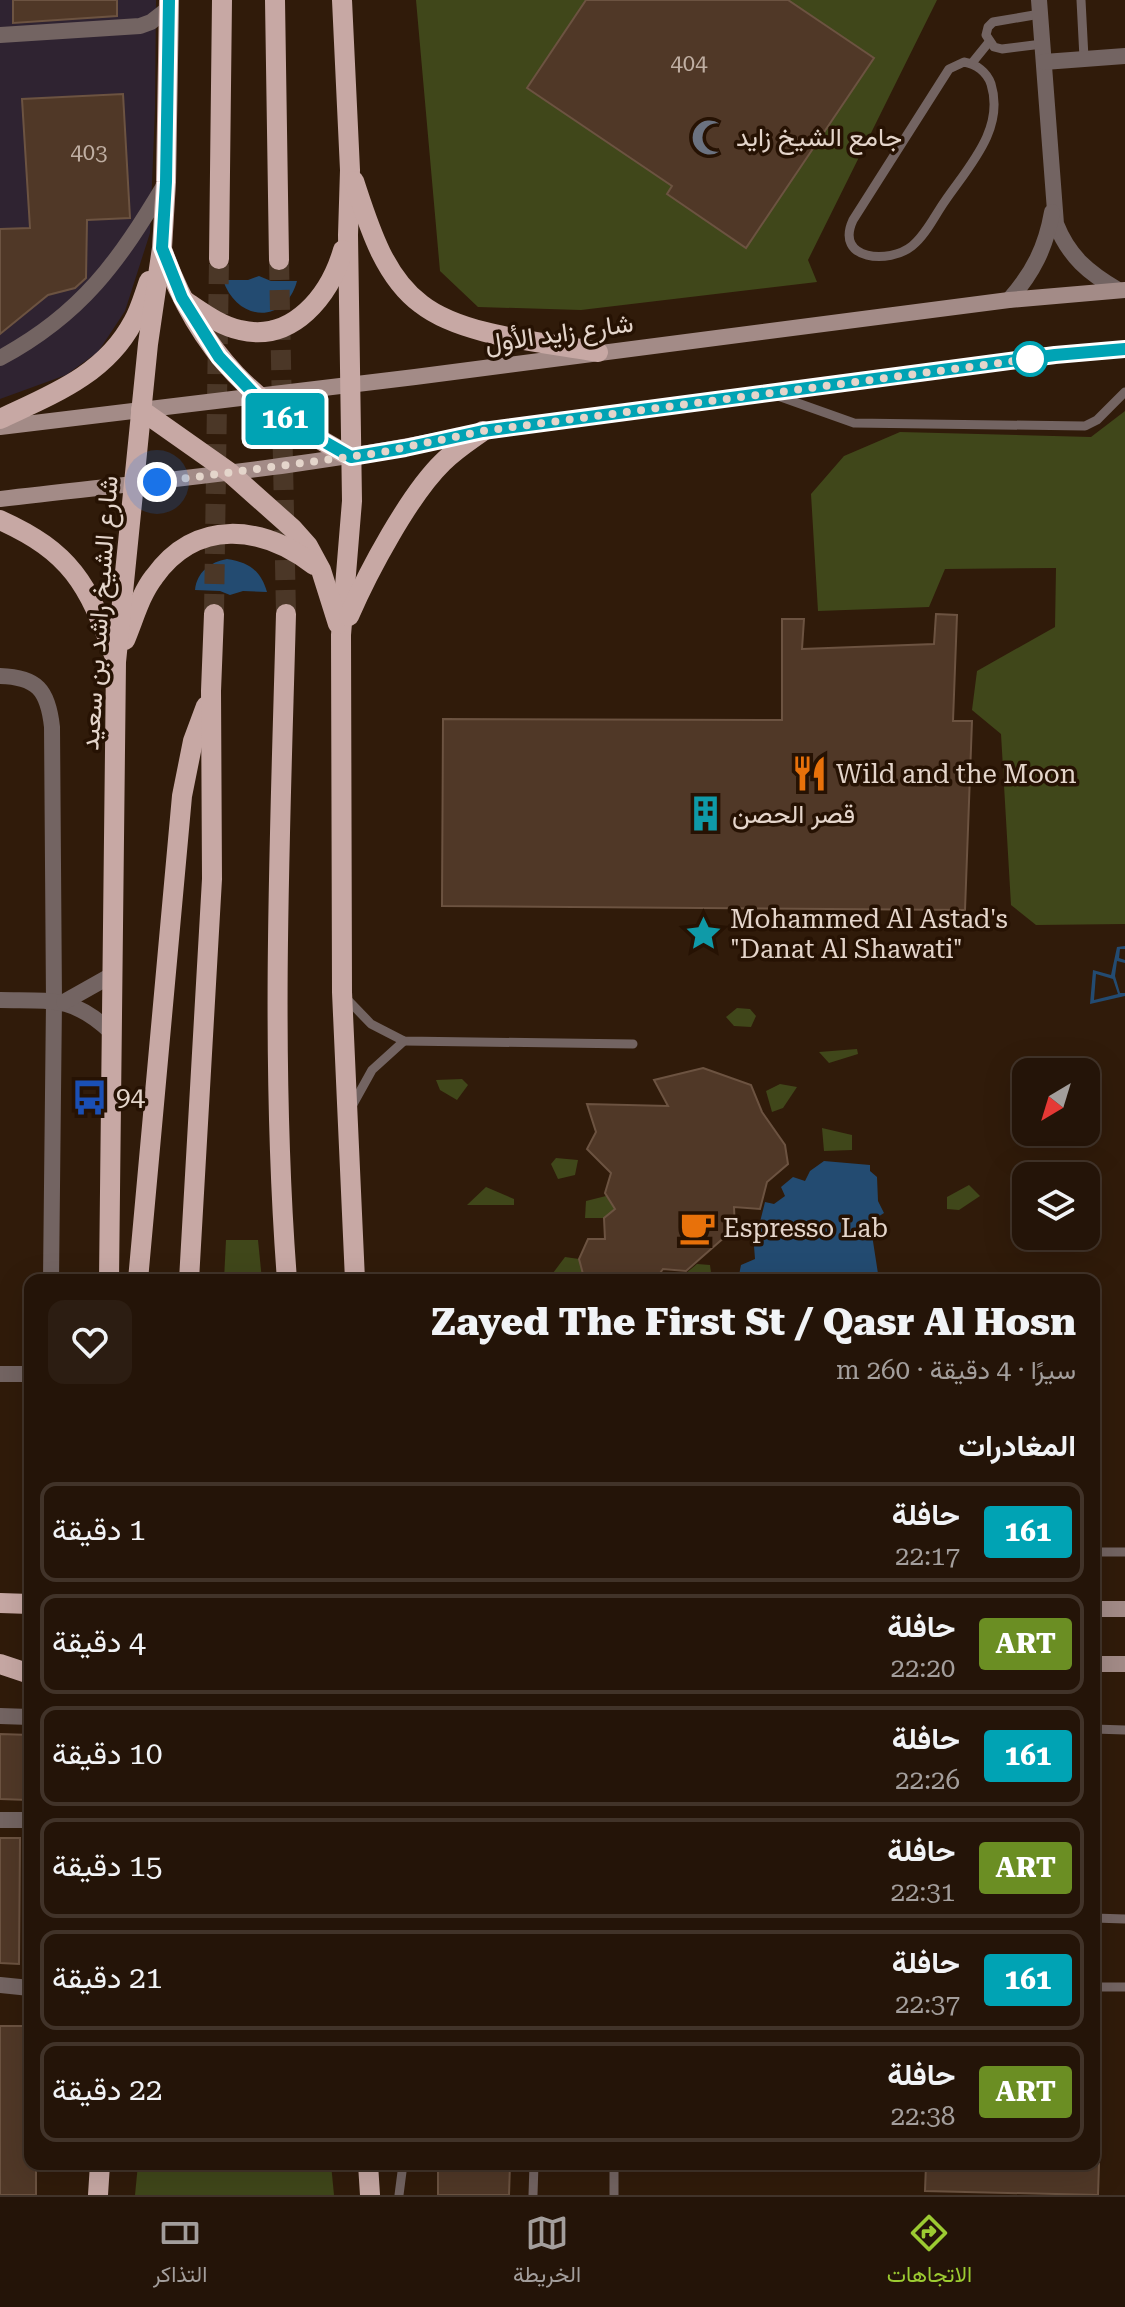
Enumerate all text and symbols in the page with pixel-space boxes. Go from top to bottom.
house number: 404 [671,51,708,76]
mosque icon: جامع الشيخ زايد [691,118,729,156]
place label: جامع الشيخ زايد [736,122,902,155]
house number: 403 [71,140,107,165]
street label: شارع زايد الأول [483,308,636,361]
unlabelled marker [1013,342,1047,376]
line badge: 161 [239,393,331,445]
text: 161 [261,402,309,435]
your location [137,462,177,502]
street label: شارع الشيخ راشد بن سعيد [74,475,127,752]
restaurant icon: Wild and the Moon [791,755,829,793]
place label: Wild and the Moon [836,759,1077,789]
building icon: قصر الحصن [687,795,725,833]
place label: قصر الحصن [732,799,855,830]
place label: Mohammed Al Astad's "Danat Al Shawati" [730,904,1008,964]
place icon: Mohammed Al Astad's "Danat Al Shawati" [685,915,723,953]
north arrow [1012,1058,1100,1146]
map controls [1012,1058,1100,1250]
bus stop icon: 94 [71,1078,109,1116]
place label: 94 [116,1082,146,1112]
button: layers [1012,1162,1100,1250]
cafe icon: Espresso Lab [678,1209,716,1247]
place label: Espresso Lab [723,1213,888,1243]
button: heart [48,1300,132,1384]
text: Zayed The First St / Qasr Al Hosn [431,1300,1076,1344]
text: سيرًا · 4 دقيقة · 260 m [836,1355,1076,1385]
text: المغادرات [958,1428,1076,1463]
text: حافلة [892,1497,960,1532]
text: 1 دقيقة [52,1512,146,1547]
text: 161 [1004,1515,1052,1548]
text: 22:17 [895,1541,960,1571]
text: حافلة [887,1609,955,1644]
text: 4 دقيقة [52,1624,146,1659]
text: ART [995,1627,1056,1660]
text: 22:20 [890,1653,955,1683]
text: حافلة [892,1721,960,1756]
text: 10 دقيقة [52,1736,163,1771]
text: 161 [1004,1739,1052,1772]
text: 22:26 [895,1765,960,1795]
text: حافلة [887,1833,955,1868]
text: 15 دقيقة [52,1848,163,1883]
text: ART [995,1851,1056,1884]
text: 22:31 [890,1877,955,1907]
text: حافلة [892,1945,960,1980]
text: 21 دقيقة [52,1960,163,1995]
text: 161 [1004,1963,1052,1996]
text: 22:37 [895,1989,960,2019]
text: حافلة [887,2057,955,2092]
text: 22 دقيقة [52,2072,163,2107]
text: ART [995,2075,1056,2108]
text: 22:38 [890,2101,955,2131]
tab: التذاكر [153,2211,207,2294]
tab: الخريطة [513,2211,581,2294]
tab: الاتجاهات [887,2211,972,2294]

